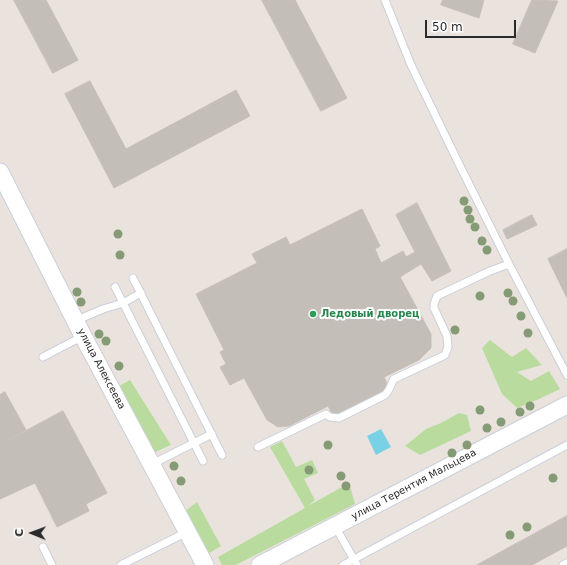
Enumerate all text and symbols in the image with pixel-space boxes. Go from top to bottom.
scale bar [427,12,518,38]
text: 50 m [432,20,463,34]
place label: Ледовый дворец [321,308,420,320]
marker: Ледовый дворец [308,309,318,319]
street label: улица Алексеева [75,326,127,412]
street label: улица Терентия Мальцева [349,447,479,523]
north arrow [12,513,52,553]
text: С [13,529,26,537]

